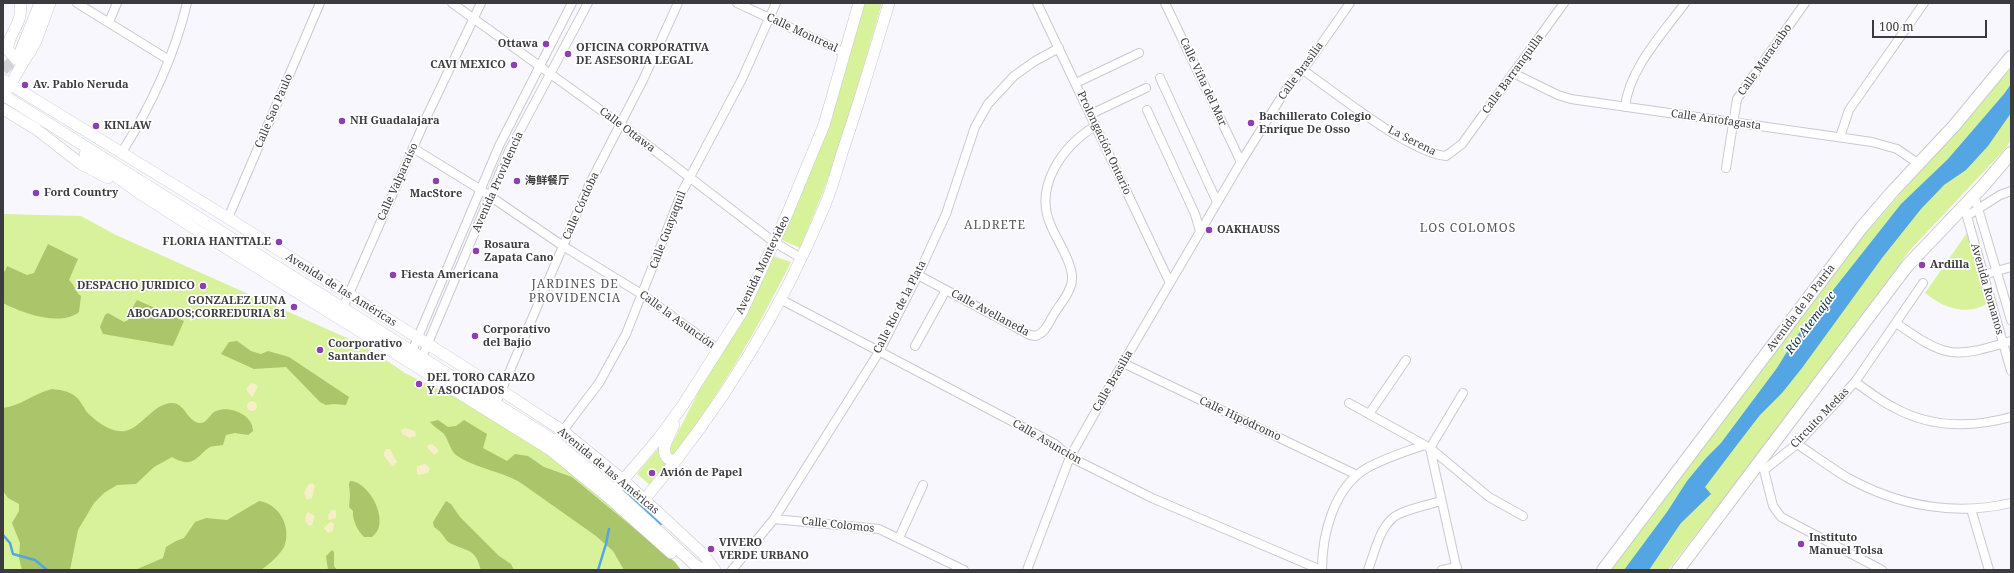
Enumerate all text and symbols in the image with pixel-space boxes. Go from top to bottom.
street label: Calle Montreal [764,11,840,55]
scale bar [1874,12,1989,38]
text: 100 m [1879,18,1914,35]
street label: Calle Maracaibo [1735,22,1795,98]
street label: Calle Barranquilla [1480,31,1546,117]
street label: Calle Viña del Mar [1177,36,1229,128]
place label: Ottawa [498,37,538,51]
marker: Ottawa [541,39,551,49]
street label: Calle Brasilia [1276,39,1326,103]
place label: OFICINA CORPORATIVA DE ASESORIA LEGAL [576,41,709,67]
marker: OFICINA CORPORATIVA DE ASESORIA LEGAL [563,49,573,59]
place label: CAVI MEXICO [430,58,506,72]
marker: CAVI MEXICO [509,60,519,70]
street label: Calle Sao Paulo [252,72,296,150]
place label: Av. Pablo Neruda [33,78,129,92]
marker: Av. Pablo Neruda [20,80,30,90]
street label: Prolongación Ontario [1074,89,1134,197]
street label: Calle Ottawa [597,105,657,155]
street label: Calle Antofagasta [1670,107,1762,133]
place label: Bachillerato Colegio Enrique De Osso [1259,110,1371,136]
place label: NH Guadalajara [350,114,440,128]
marker: NH Guadalajara [337,116,347,126]
marker: Bachillerato Colegio Enrique De Osso [1246,118,1256,128]
place label: KINLAW [104,119,152,133]
marker: KINLAW [91,121,101,131]
street label: La Serena [1386,123,1438,159]
street label: Avenida Providencia [470,130,526,234]
street label: Calle Valparaíso [375,141,421,223]
street label: Calle Córdoba [560,170,602,242]
place label: 海鲜餐厅 [525,174,569,188]
marker: MacStore [431,176,441,186]
marker: 海鲜餐厅 [512,176,522,186]
place label: Ford Country [44,186,118,200]
place label: MacStore [410,187,462,201]
marker: Ford Country [31,188,41,198]
street label: Calle Guayaquil [647,189,689,271]
street label: Avenida Montevideo [733,213,793,317]
district label: ALDRETE [964,219,1026,233]
district label: LOS COLOMOS [1420,222,1516,236]
place label: OAKHAUSS [1217,223,1280,237]
marker: OAKHAUSS [1204,225,1214,235]
place label: FLORIA HANTTALE [163,235,271,249]
marker: FLORIA HANTTALE [274,237,284,247]
place label: Rosaura Zapata Cano [484,238,554,264]
street label: Avenida Romanos [1968,242,2006,336]
marker: Rosaura Zapata Cano [471,246,481,256]
street label: Avenida de las Américas [283,250,399,330]
street label: Calle Río de la Plata [871,258,929,356]
place label: Ardilla [1930,258,1969,272]
marker: Ardilla [1917,260,1927,270]
street label: Avenida de la Patria [1764,262,1838,354]
place label: Fiesta Americana [401,268,499,282]
marker: Fiesta Americana [388,270,398,280]
district label: JARDINES DE PROVIDENCIA [529,278,621,306]
place label: DESPACHO JURIDICO [77,279,195,293]
marker: DESPACHO JURIDICO [198,281,208,291]
street label: Calle Avellaneda [949,287,1031,339]
street label: Calle la Asunción [637,288,717,352]
water label: Río Atemajac [1783,289,1839,357]
place label: GONZALEZ LUNA ABOGADOS;CORREDURIA 81 [127,294,286,320]
marker: GONZALEZ LUNA ABOGADOS;CORREDURIA 81 [289,302,299,312]
place label: Corporativo del Bajio [483,323,551,349]
marker: Corporativo del Bajio [470,331,480,341]
place label: Coorporativo Santander [328,337,402,363]
marker: Coorporativo Santander [315,345,325,355]
street label: Calle Brasilia [1090,348,1136,414]
place label: DEL TORO CARAZO Y ASOCIADOS [427,371,535,397]
marker: DEL TORO CARAZO Y ASOCIADOS [414,379,424,389]
street label: Circuito Medas [1788,385,1852,451]
street label: Calle Hipódromo [1197,394,1283,444]
street label: Calle Asunción [1010,417,1084,467]
street label: Avenida de las Américas [555,425,661,517]
place label: Avión de Papel [660,466,742,480]
marker: Avión de Papel [647,468,657,478]
street label: Calle Colomos [801,515,875,535]
place label: Instituto Manuel Tolsa [1809,531,1883,557]
place label: VIVERO VERDE URBANO [719,536,809,562]
marker: Instituto Manuel Tolsa [1796,539,1806,549]
marker: VIVERO VERDE URBANO [706,544,716,554]

